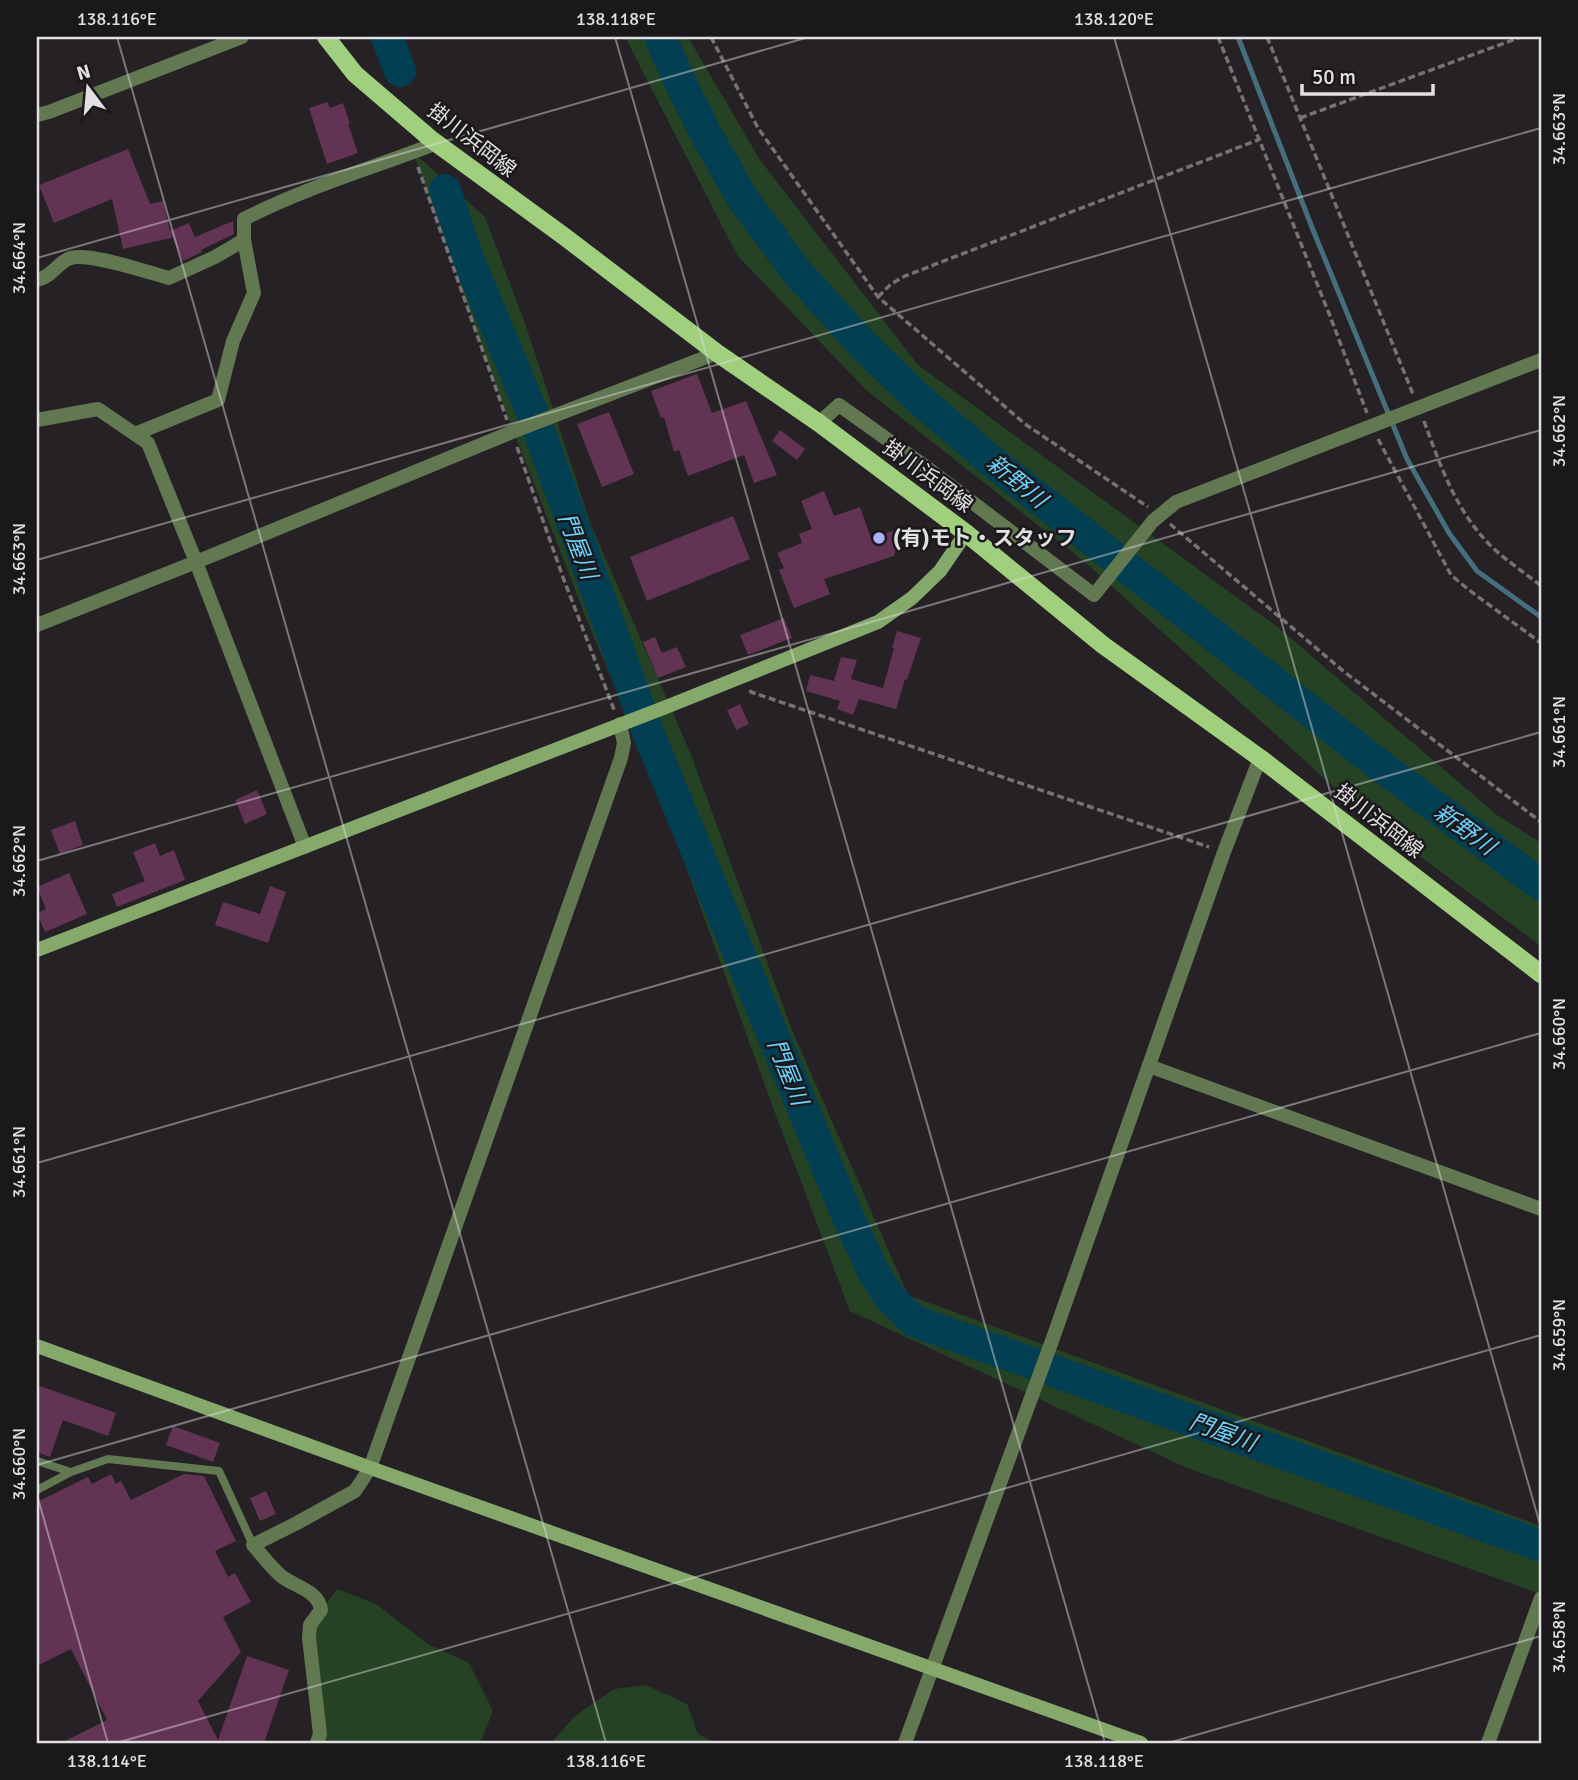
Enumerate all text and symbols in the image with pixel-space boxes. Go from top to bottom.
text: 138.116°E [77,8,157,30]
text: 138.118°E [576,8,656,30]
text: 138.120°E [1074,8,1154,30]
north arrow [52,52,122,122]
scale bar [1302,52,1433,96]
text: N [74,59,93,86]
text: 50 m [1312,64,1356,90]
text: 34.663°N [1548,93,1570,165]
street label: 掛川浜岡線 [423,97,521,183]
text: 34.664°N [8,222,30,294]
text: 34.662°N [1548,395,1570,467]
street label: 掛川浜岡線 [878,434,978,518]
water label: 新野川 [981,448,1055,516]
water label: 門屋川 [552,509,605,586]
text: 34.663°N [8,523,30,595]
place label: (有)モト・スタッフ [893,525,1077,551]
marker: (有)モト・スタッフ [871,530,887,546]
text: 34.661°N [1548,696,1570,768]
street label: 掛川浜岡線 [1330,778,1428,864]
water label: 新野川 [1428,797,1504,863]
text: 34.662°N [8,825,30,897]
text: 34.660°N [1548,998,1570,1070]
water label: 門屋川 [761,1035,815,1112]
text: 34.661°N [8,1126,30,1198]
text: 34.659°N [1548,1299,1570,1371]
water label: 門屋川 [1185,1407,1263,1459]
text: 34.660°N [8,1428,30,1500]
text: 34.658°N [1548,1601,1570,1673]
text: 138.114°E [67,1750,147,1772]
text: 138.116°E [566,1750,646,1772]
text: 138.118°E [1064,1750,1144,1772]

